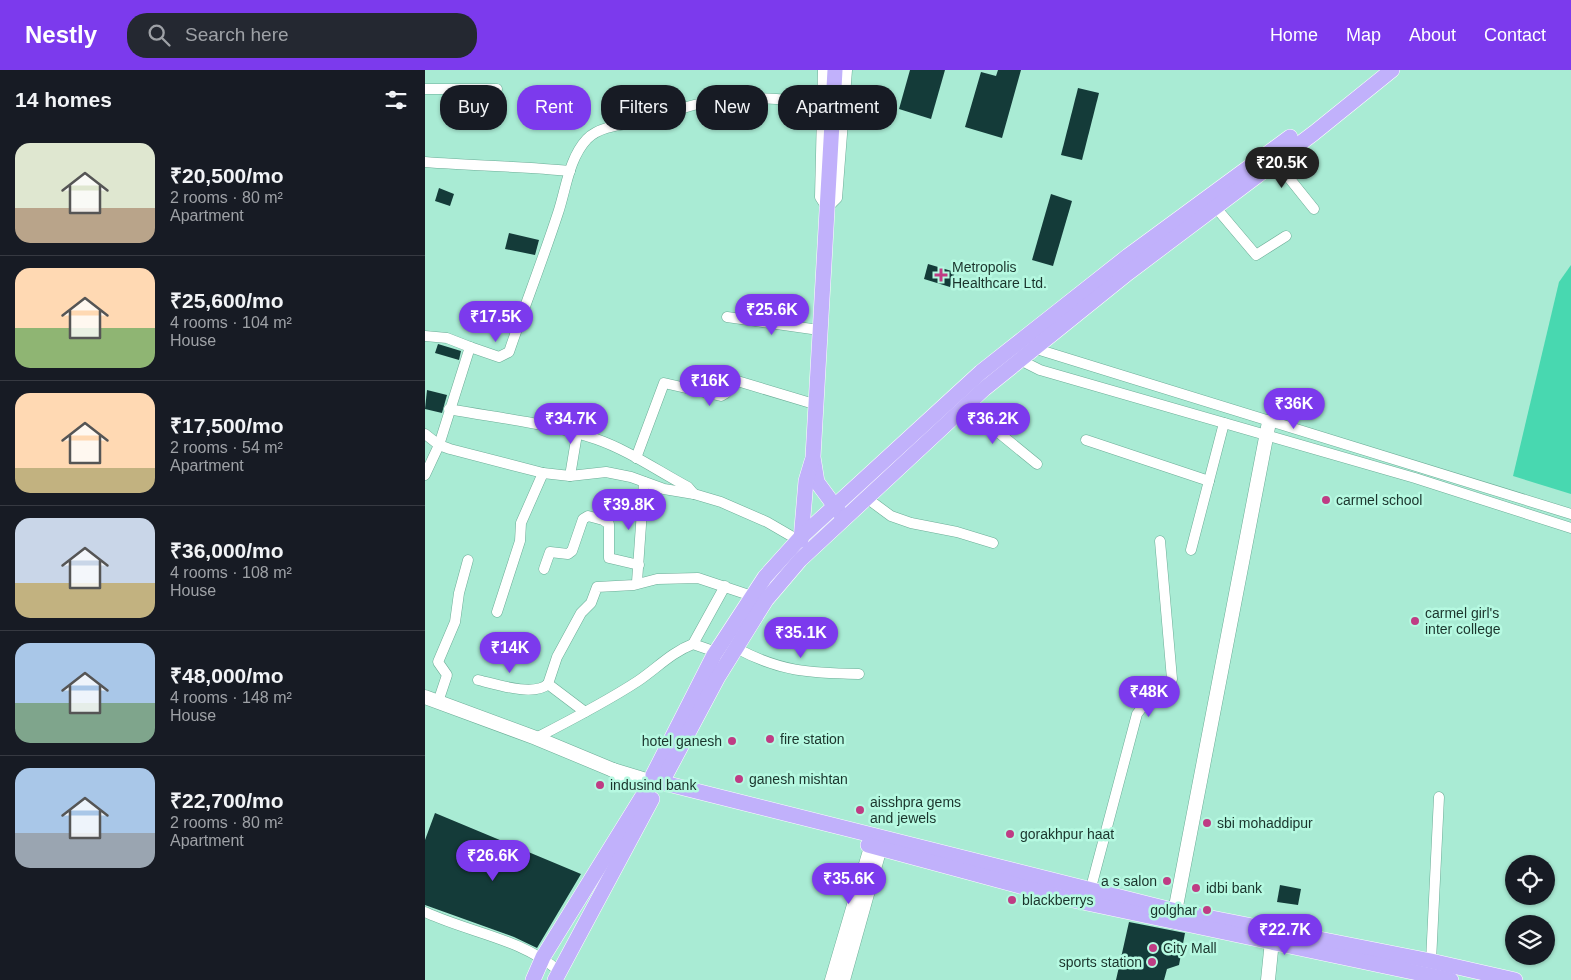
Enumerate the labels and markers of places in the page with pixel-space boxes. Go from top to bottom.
pin: ₹20.5K [1241,146,1323,189]
place label: Metropolis Healthcare Ltd. [952,259,1047,291]
marker: Metropolis Healthcare Ltd. [934,268,948,282]
pin: ₹25.6K [731,294,813,336]
pin: ₹17.5K [455,300,537,343]
pin: ₹16K [680,364,740,407]
pin: ₹36K [1264,388,1324,430]
pin: ₹34.7K [530,402,612,445]
pin: ₹36.2K [952,402,1034,445]
pin: ₹39.8K [588,488,670,531]
place label: carmel school [1336,492,1422,508]
marker: carmel school [1320,494,1332,506]
place label: carmel girl's inter college [1425,605,1501,637]
marker: carmel girl's inter college [1409,615,1421,627]
pin: ₹35.1K [760,616,842,659]
pin: ₹14K [480,632,540,674]
pin: ₹48K [1119,676,1179,718]
place label: fire station [780,731,845,747]
place label: hotel ganesh [642,733,722,749]
marker: fire station [764,733,776,745]
marker: hotel ganesh [726,735,738,747]
place label: ganesh mishtan [749,771,848,787]
marker: ganesh mishtan [733,773,745,785]
place label: indusind bank [610,777,697,793]
marker: indusind bank [594,779,606,791]
place label: aisshpra gems and jewels [870,794,961,826]
marker: aisshpra gems and jewels [854,804,866,816]
place label: sbi mohaddipur [1217,815,1313,831]
marker: sbi mohaddipur [1201,817,1213,829]
place label: gorakhpur haat [1020,826,1114,842]
marker: gorakhpur haat [1004,828,1016,840]
pin: ₹26.6K [452,840,534,882]
pin: ₹35.6K [808,862,890,905]
place label: a s salon [1101,873,1157,889]
marker: a s salon [1161,875,1173,887]
place label: idbi bank [1206,880,1263,896]
marker: idbi bank [1190,882,1202,894]
place label: blackberrys [1022,892,1094,908]
marker: blackberrys [1006,894,1018,906]
place label: golghar [1150,902,1197,918]
marker: golghar [1201,904,1213,916]
pin: ₹22.7K [1244,914,1326,956]
place label: City Mall [1163,940,1217,956]
marker: City Mall [1147,942,1159,954]
place label: sports station [1059,954,1142,970]
marker: sports station [1146,956,1158,968]

